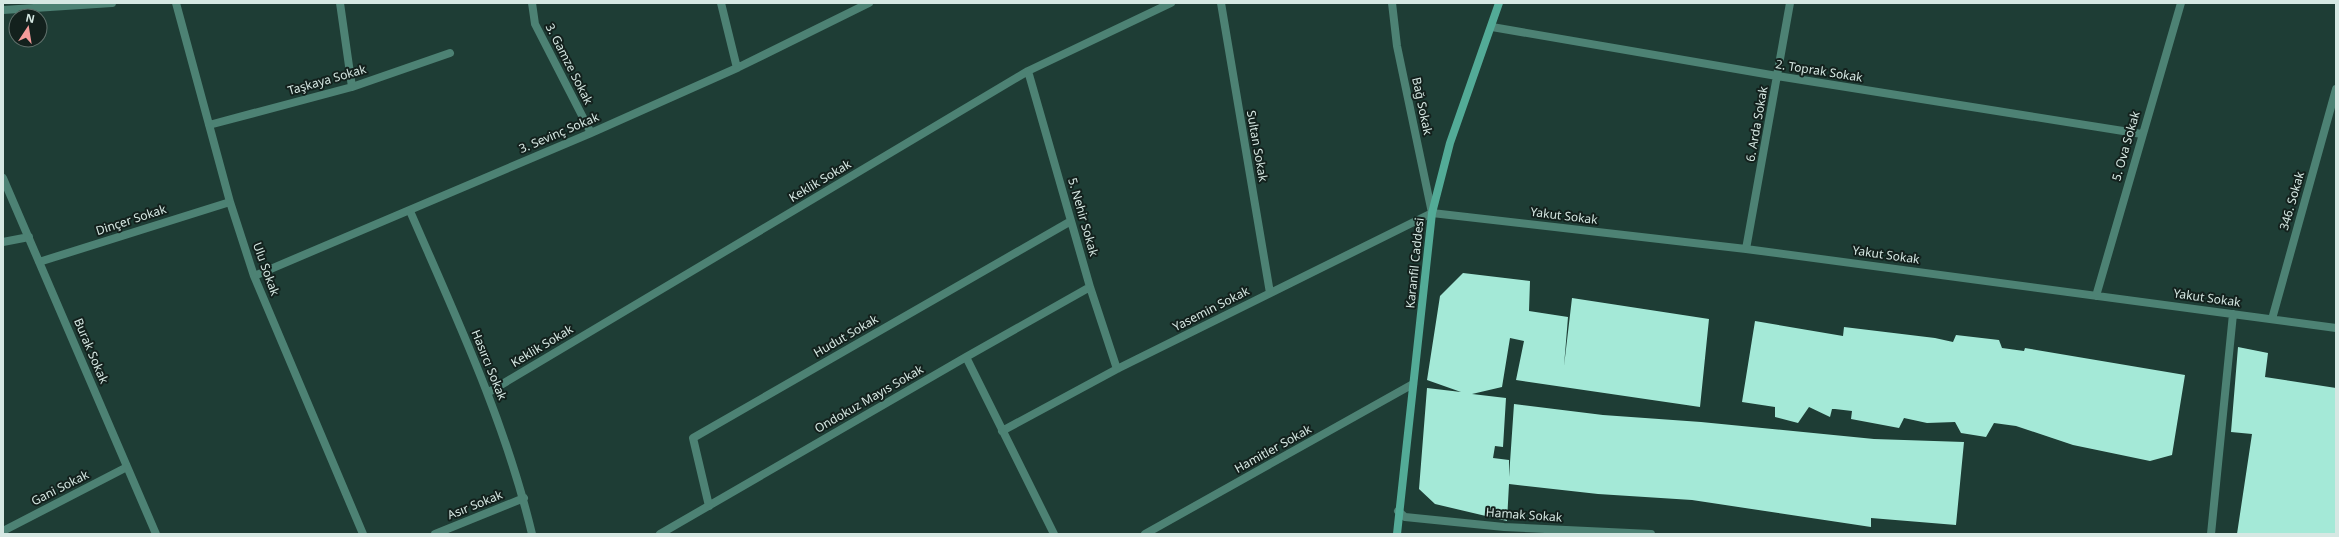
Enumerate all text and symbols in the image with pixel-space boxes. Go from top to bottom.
north arrow [8,8,48,48]
text: N [24,9,36,26]
street label: 3. Gamze Sokak [542,20,597,108]
street label: 2. Toprak Sokak [1774,55,1864,86]
street label: Taşkaya Sokak [286,60,369,99]
street label: Bağ Sokak [1408,76,1437,137]
street label: 6. Arda Sokak [1742,84,1772,163]
street label: 3. Sevinç Sokak [516,108,602,157]
street label: 5. Ova Sokak [2107,108,2144,183]
street label: Sultan Sokak [1243,109,1272,183]
street label: Keklik Sokak [785,155,855,206]
street label: 346. Sokak [2275,169,2308,232]
street label: 5. Nehir Sokak [1064,176,1103,259]
street label: Dinçer Sokak [93,200,169,239]
street label: Yakut Sokak [1529,203,1599,228]
street label: Karanfil Caddesi [1401,217,1428,309]
street label: Ulu Sokak [249,240,284,299]
street label: Yakut Sokak [1851,241,1921,268]
street label: Yasemin Sokak [1170,282,1252,335]
street label: Yakut Sokak [2172,284,2242,311]
street label: Hudut Sokak [810,310,882,361]
street label: Burak Sokak [70,315,113,387]
street label: Keklik Sokak [507,320,577,371]
street label: Hasırcı Sokak [468,327,512,403]
street label: Ondokuz Mayıs Sokak [811,360,927,437]
street label: Hamitler Sokak [1231,420,1315,477]
street label: Gani Sokak [28,466,92,509]
street label: Asır Sokak [445,486,505,523]
street label: Hamak Sokak [1485,503,1563,526]

